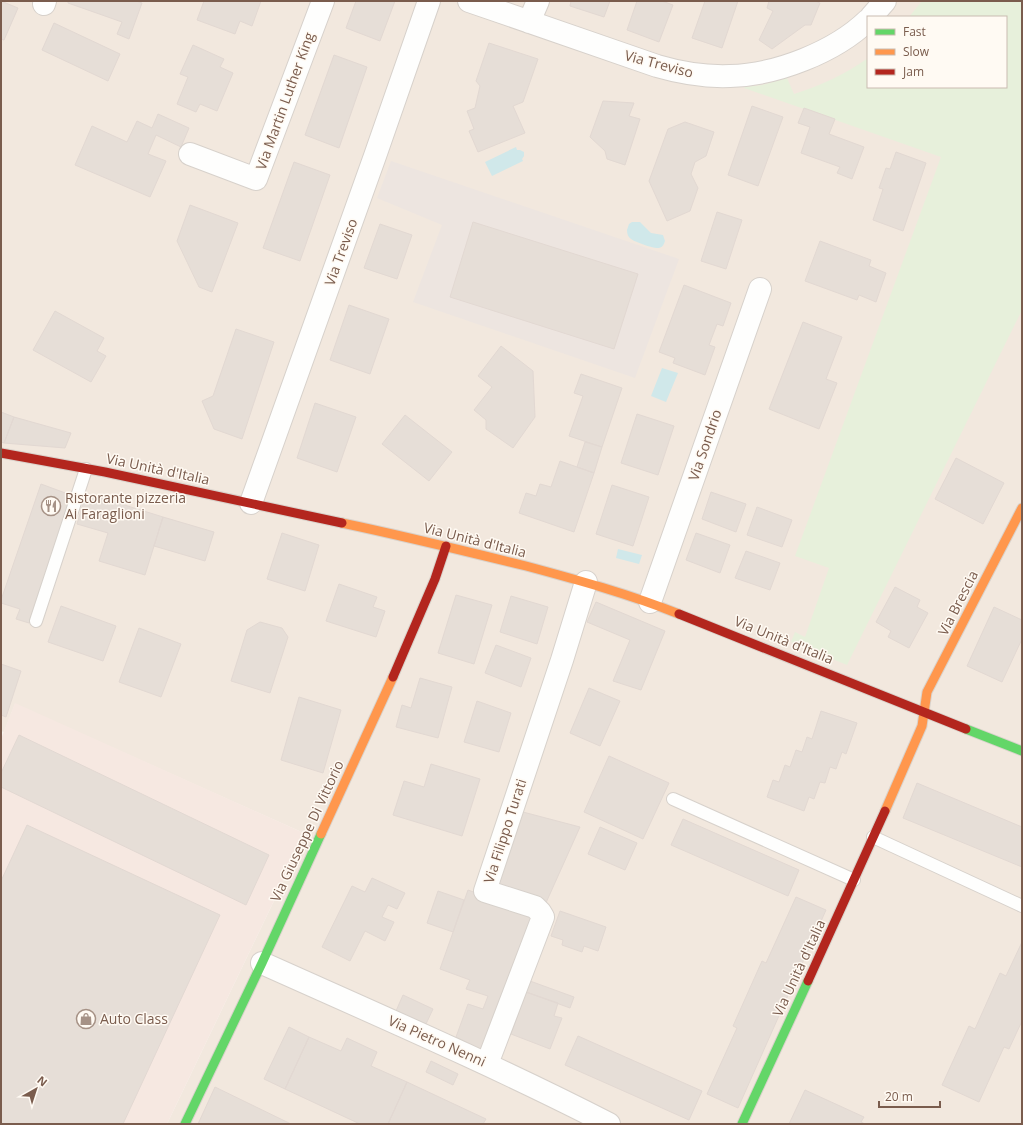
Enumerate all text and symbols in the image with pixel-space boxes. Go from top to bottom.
legend [867,16,1007,88]
text: Fast [903,23,926,40]
street label: Via Martin Luther King [251,29,318,172]
text: Slow [903,43,930,60]
street label: Via Treviso [623,45,696,82]
text: Jam [902,63,924,80]
street label: Via Treviso [320,216,361,288]
street label: Via Sondrio [683,407,726,483]
street label: Via Unità d'Italia [105,448,212,489]
place label: Ristorante pizzeria Ai Faraglioni [65,488,186,523]
restaurant icon: Ristorante pizzeria Ai Faraglioni [40,495,62,517]
street label: Via Unità d'Italia [422,518,528,561]
street label: Via Brescia [933,567,982,639]
street label: Via Unità d'Italia [732,611,837,668]
street label: Via Giuseppe Di Vittorio [265,757,348,905]
street label: Via Filippo Turati [479,776,530,885]
street label: Via Unità d'Italia [768,916,829,1019]
shop icon: Auto Class [75,1008,97,1030]
place label: Auto Class [100,1009,168,1028]
street label: Via Pietro Nenni [385,1011,489,1071]
north arrow [16,1069,56,1109]
text: N [34,1072,51,1089]
scale bar [879,1083,940,1109]
text: 20 m [885,1088,913,1105]

